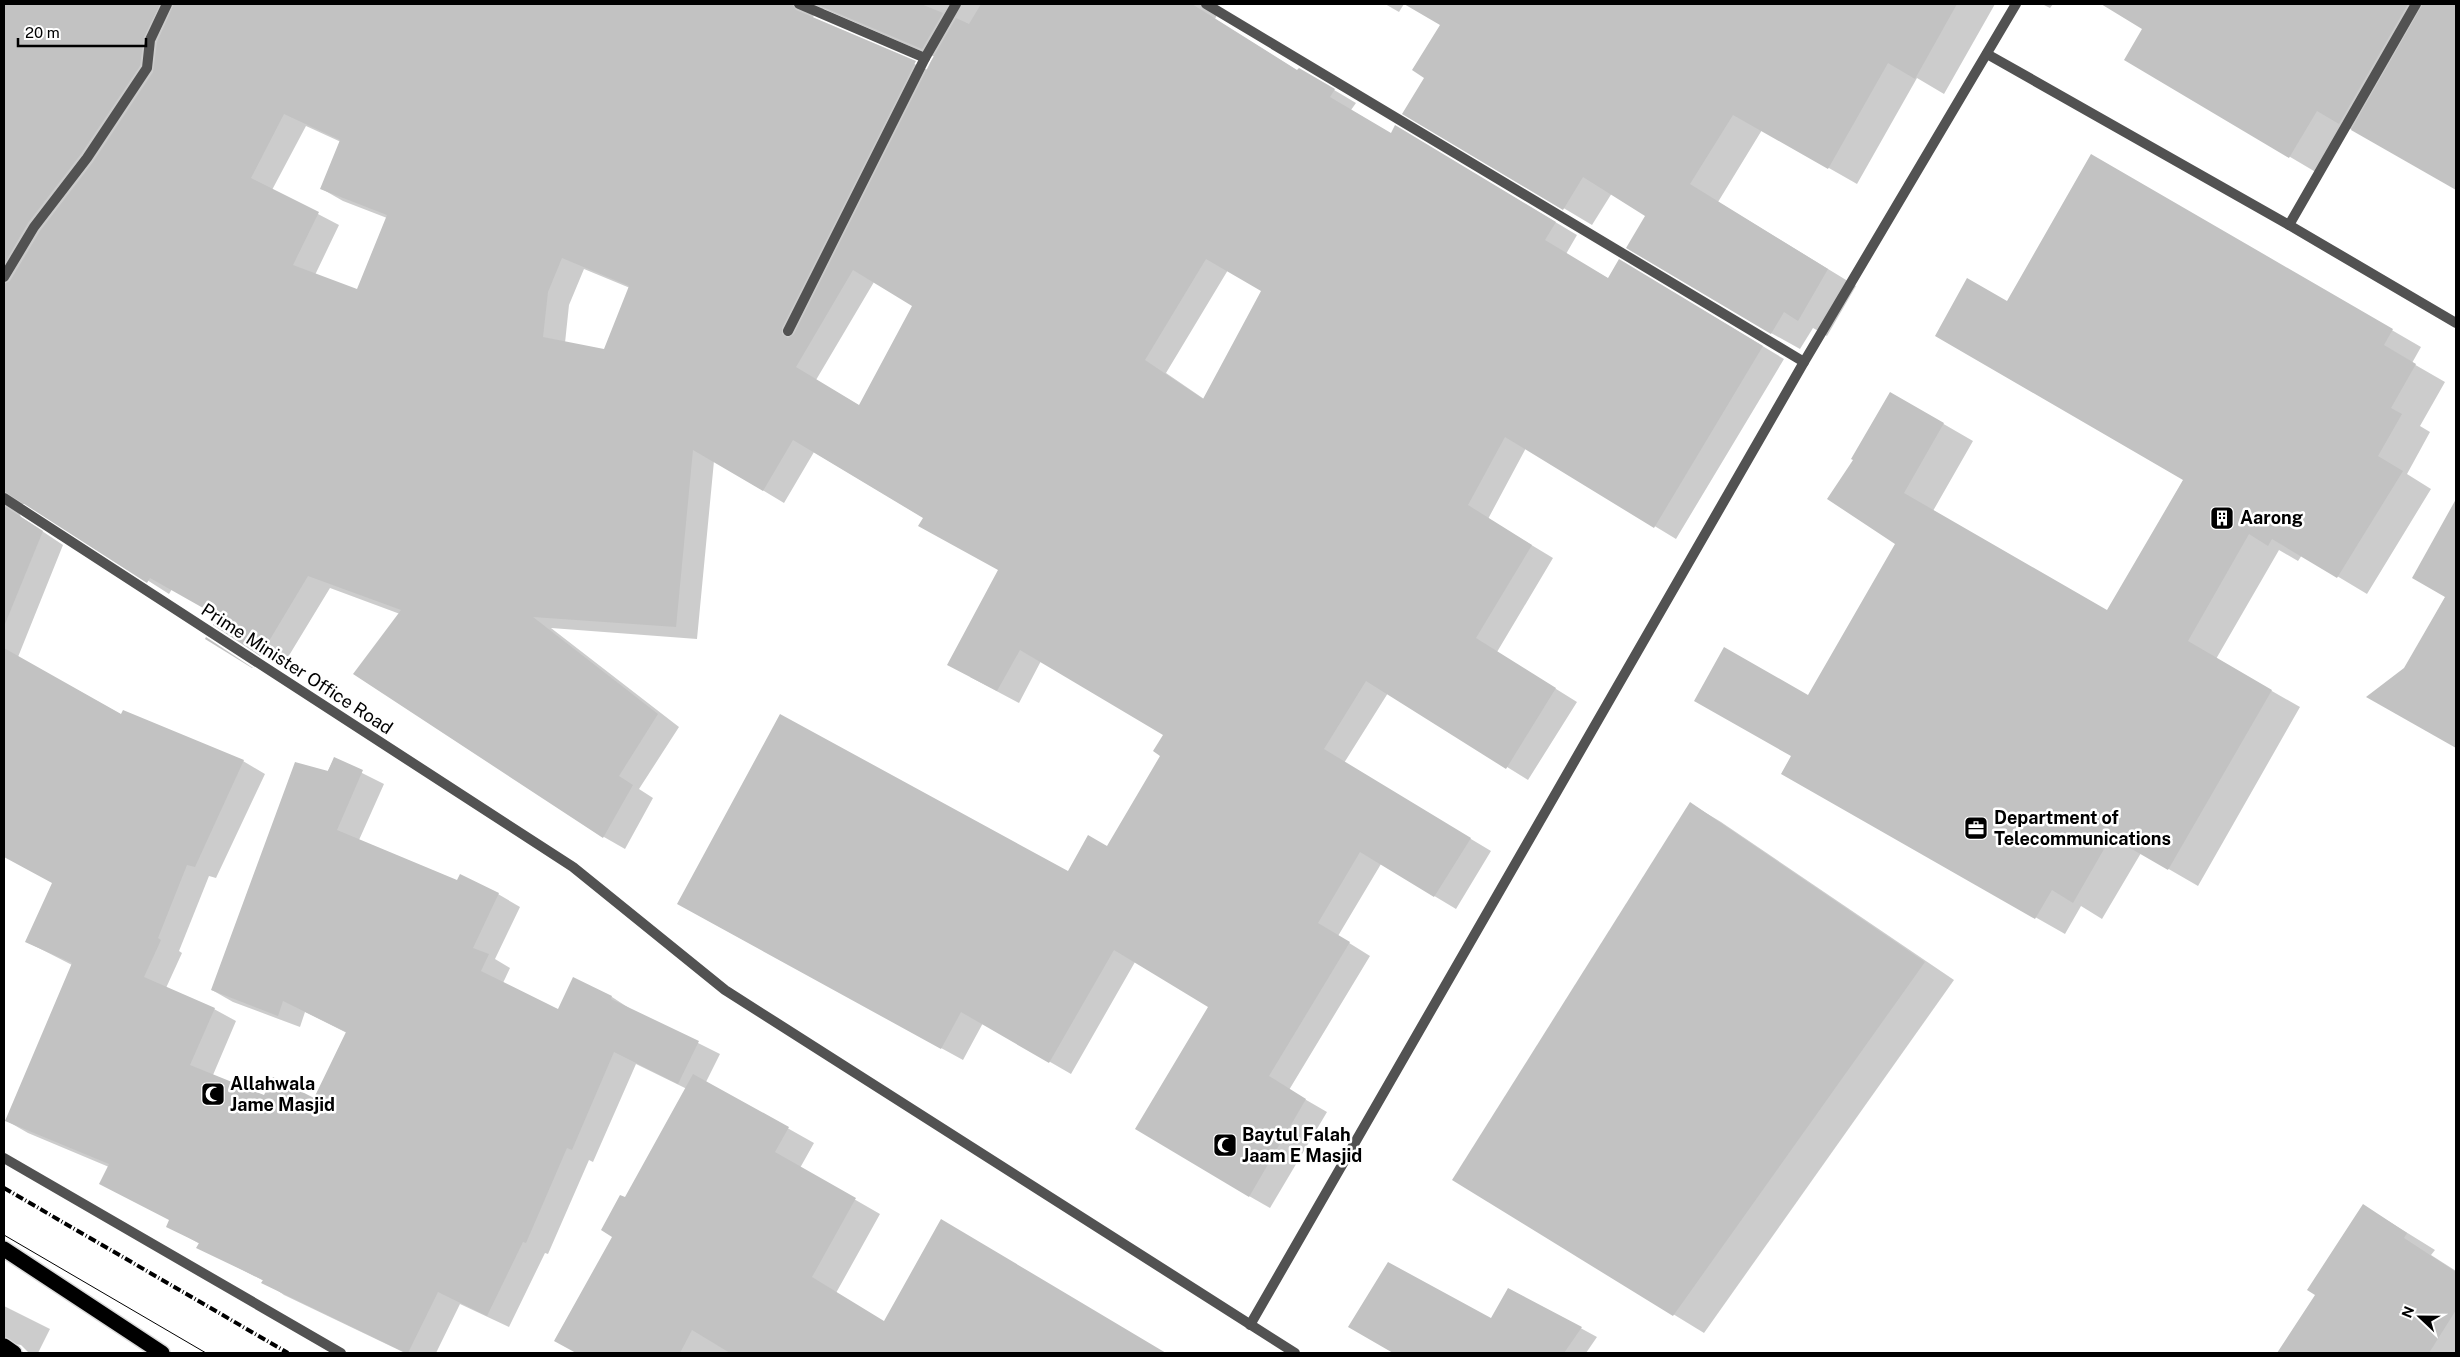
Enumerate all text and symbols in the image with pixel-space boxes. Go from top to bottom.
scale bar [18,15,145,47]
text: 20 m [25,24,60,41]
building icon: Aarong [2209,505,2235,531]
place label: Aarong [2240,507,2303,528]
street label: Prime Minister Office Road [198,599,397,738]
place label: Department of Telecommunications [1994,807,2171,849]
office icon: Department of Telecommunications [1963,815,1989,841]
place label: Allahwala Jame Masjid [230,1073,335,1115]
mosque icon: Allahwala Jame Masjid [200,1081,226,1107]
place label: Baytul Falah Jaam E Masjid [1242,1124,1362,1166]
mosque icon: Baytul Falah Jaam E Masjid [1212,1132,1238,1158]
north arrow [2395,1292,2445,1342]
text: N [2398,1304,2417,1320]

